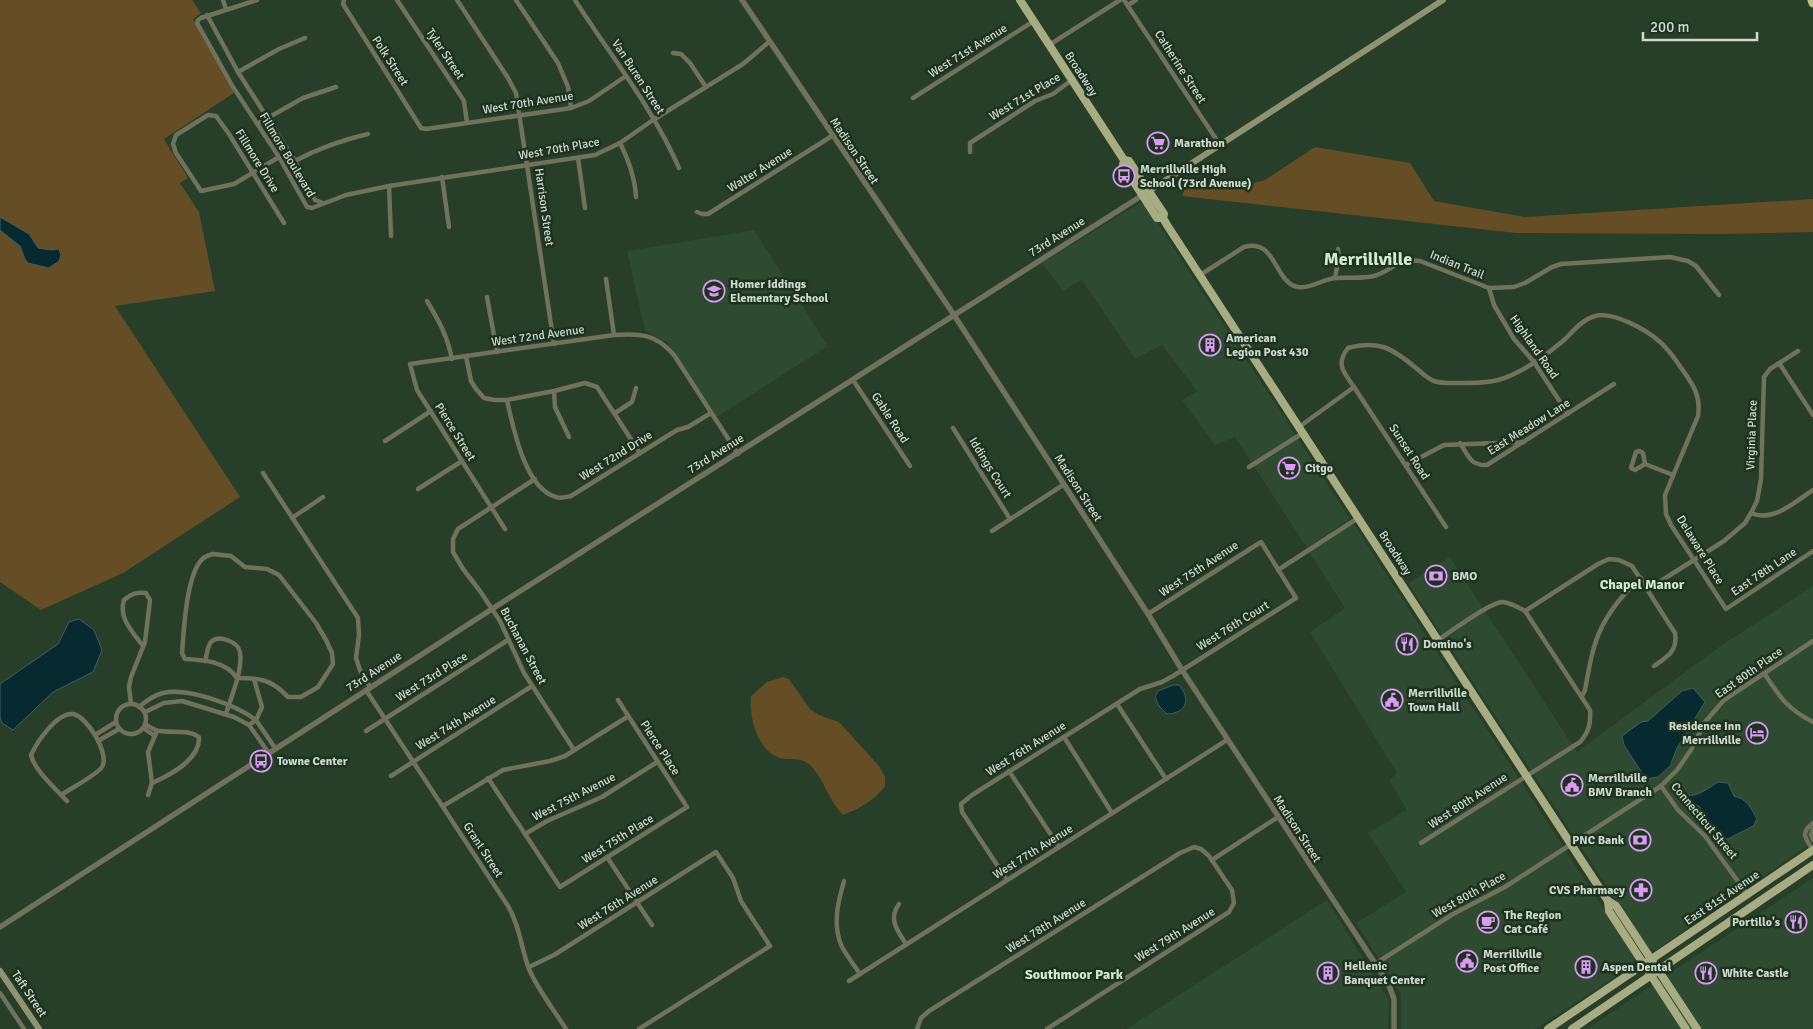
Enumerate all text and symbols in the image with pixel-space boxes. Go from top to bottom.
scale bar [1643,10,1757,42]
text: 200 m [1650,18,1690,36]
street label: West 71st Avenue [926,21,1010,81]
street label: Tyler Street [422,26,468,82]
street label: Catherine Street [1151,28,1209,106]
street label: Polk Street [368,33,412,89]
street label: Van Buren Street [608,37,668,117]
street label: Broadway [1061,49,1101,99]
street label: West 71st Place [986,70,1064,124]
street label: West 70th Avenue [482,88,574,118]
street label: Fillmore Boulevard [256,110,318,200]
street label: Madison Street [826,115,882,187]
street label: Fillmore Drive [232,127,282,195]
supermarket icon: Marathon [1146,131,1170,155]
street label: West 70th Place [517,134,601,164]
place label: Marathon [1174,136,1225,151]
street label: Walter Avenue [725,144,795,196]
place label: Merrillville High School (73rd Avenue) [1140,162,1252,191]
bus stop icon: Merrillville High School (73rd Avenue) [1112,164,1136,188]
street label: Harrison Street [531,167,557,247]
street label: 73rd Avenue [1026,214,1088,260]
street label: Indian Trail [1428,247,1487,283]
district label: Merrillville [1324,248,1412,270]
place label: Homer Iddings Elementary School [730,277,829,306]
school or university icon: Homer Iddings Elementary School [702,279,726,303]
street label: Highland Road [1506,312,1562,382]
street label: West 72nd Avenue [490,322,586,350]
place label: American Legion Post 430 [1226,331,1309,360]
building icon: American Legion Post 430 [1198,333,1222,357]
street label: Gable Road [868,390,912,446]
street label: East Meadow Lane [1485,395,1573,459]
street label: Pierce Street [431,400,479,464]
street label: Virginia Place [1743,400,1761,470]
street label: Sunset Road [1385,421,1433,483]
street label: West 72nd Drive [577,428,655,484]
street label: 73rd Avenue [685,431,747,477]
street label: Iddings Court [965,435,1015,501]
street label: Madison Street [1051,452,1105,524]
supermarket icon: Citgo [1277,456,1301,480]
place label: Citgo [1305,461,1333,476]
street label: Delaware Place [1673,513,1727,587]
street label: Broadway [1375,528,1415,578]
street label: West 75th Avenue [1156,538,1242,600]
street label: East 78th Lane [1728,545,1800,599]
bank icon: BMO [1424,564,1448,588]
place label: BMO [1452,569,1477,584]
district label: Chapel Manor [1600,576,1685,593]
street label: West 76th Court [1194,598,1272,654]
street label: Buchanan Street [496,605,550,687]
restaurant icon: Domino's [1395,632,1419,656]
place label: Domino's [1423,637,1472,652]
street label: East 80th Place [1712,644,1786,702]
street label: 73rd Avenue [343,648,405,696]
street label: West 73rd Place [393,649,471,705]
place label: Merrillville Town Hall [1408,686,1467,715]
public building icon: Merrillville Town Hall [1380,688,1404,712]
street label: West 74th Avenue [413,692,499,754]
street label: Pierce Place [637,718,683,778]
street label: West 76th Avenue [983,718,1069,780]
place label: Residence Inn Merrillville [1669,719,1741,748]
hotel icon: Residence Inn Merrillville [1745,721,1769,745]
bus stop icon: Towne Center [249,749,273,773]
place label: Towne Center [277,754,348,769]
street label: West 75th Avenue [530,770,618,824]
street label: West 80th Avenue [1425,770,1511,832]
place label: Merrillville BMV Branch [1588,771,1652,800]
public building icon: Merrillville BMV Branch [1560,773,1584,797]
street label: Connecticut Street [1667,779,1741,863]
street label: Madison Street [1270,793,1324,865]
street label: West 75th Place [579,811,657,867]
street label: Grant Street [460,820,506,880]
street label: West 77th Avenue [990,821,1076,883]
bank icon: PNC Bank [1628,828,1652,852]
place label: PNC Bank [1572,833,1625,848]
street label: East 81st Avenue [1682,867,1762,929]
street label: West 80th Place [1429,869,1509,921]
street label: West 76th Avenue [575,872,661,934]
pharmacy icon: CVS Pharmacy [1629,878,1653,902]
place label: CVS Pharmacy [1549,883,1625,898]
street label: West 78th Avenue [1003,895,1089,957]
street label: West 79th Avenue [1132,904,1218,966]
place label: The Region Cat Café [1504,908,1562,937]
cafe icon: The Region Cat Café [1476,910,1500,934]
restaurant icon: Portillo's [1784,910,1808,934]
place label: Portillo's [1732,915,1781,930]
place label: Merrillville Post Office [1483,947,1542,976]
public building icon: Merrillville Post Office [1455,949,1479,973]
building icon: Aspen Dental [1574,955,1598,979]
place label: Hellenic Banquet Center [1344,959,1425,988]
place label: Aspen Dental [1602,960,1672,975]
building icon: Hellenic Banquet Center [1316,961,1340,985]
restaurant icon: White Castle [1694,961,1718,985]
district label: Southmoor Park [1025,966,1124,983]
place label: White Castle [1722,966,1789,981]
street label: Taft Street [8,968,50,1020]

